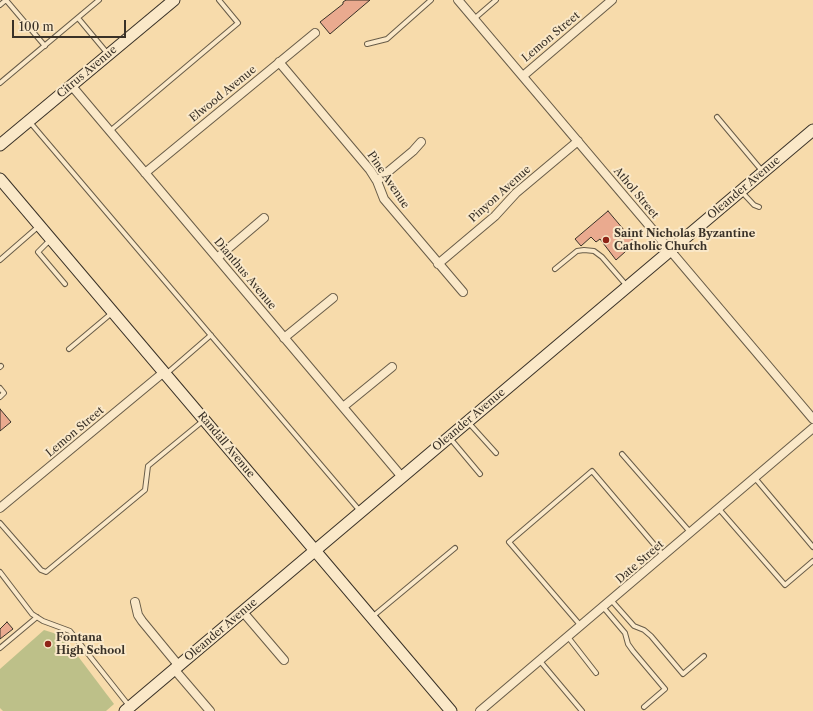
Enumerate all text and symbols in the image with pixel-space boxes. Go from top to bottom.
street label: Lemon Street [519,9,583,65]
scale bar [14,12,128,38]
text: 100 m [19,19,54,34]
street label: Citrus Avenue [54,43,120,101]
street label: Elwood Avenue [187,63,259,125]
street label: Pine Avenue [364,149,412,211]
street label: Oleander Avenue [705,154,783,222]
street label: Pinyon Avenue [466,163,534,225]
street label: Athol Street [611,165,661,221]
place label: Saint Nicholas Byzantine Catholic Church [614,227,755,253]
marker: Saint Nicholas Byzantine Catholic Church [601,235,611,245]
street label: Dianthus Avenue [211,236,279,312]
street label: Oleander Avenue [430,386,508,454]
street label: Lemon Street [43,404,107,460]
street label: Randall Avenue [195,409,257,481]
street label: Date Street [613,538,667,586]
street label: Oleander Avenue [182,596,260,664]
place label: Fontana High School [56,631,125,657]
marker: Fontana High School [43,639,53,649]

